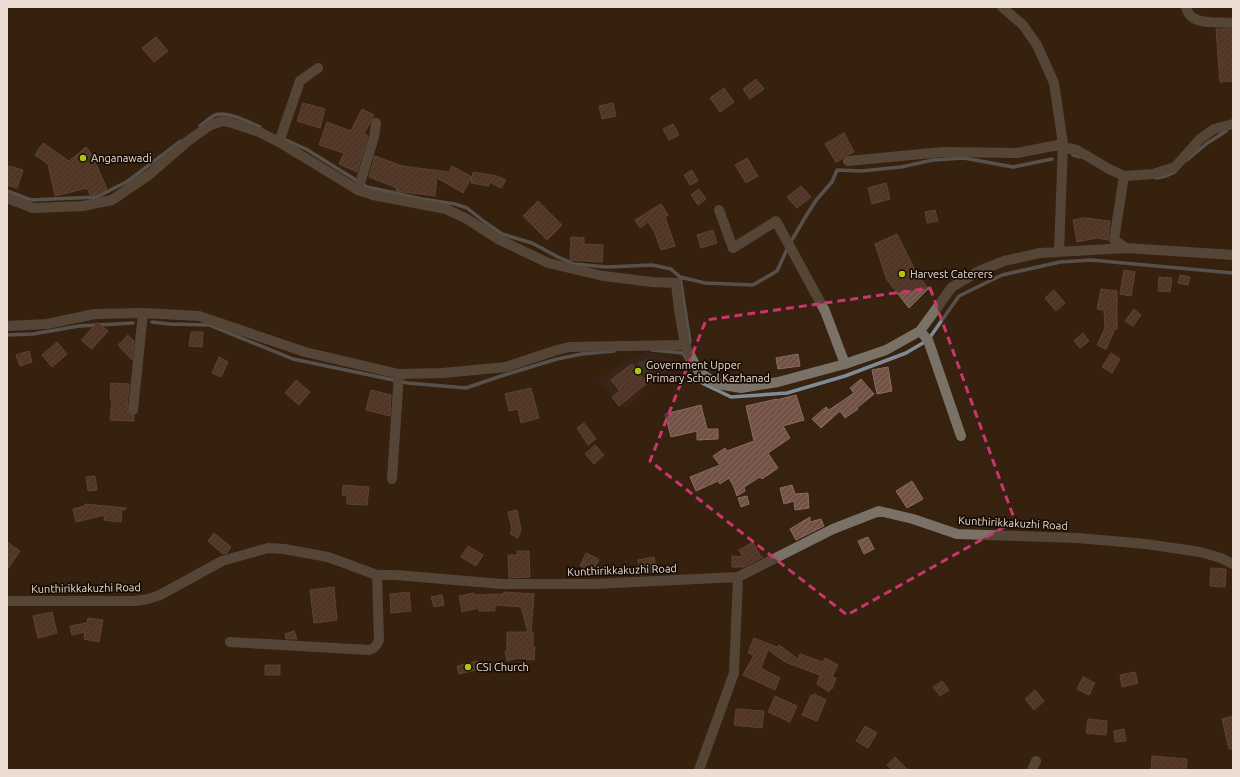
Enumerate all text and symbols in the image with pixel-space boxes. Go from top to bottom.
place label: Anganawadi [91,152,152,164]
marker: Anganawadi [78,153,88,163]
place label: Harvest Caterers [910,268,993,280]
marker: Harvest Caterers [897,269,907,279]
place label: Government Upper Primary School Kazhanad [646,359,770,384]
marker: Government Upper Primary School Kazhanad [633,366,643,376]
street label: Kunthirikkakuzhi Road [958,514,1068,532]
street label: Kunthirikkakuzhi Road [567,562,677,578]
street label: Kunthirikkakuzhi Road [31,581,141,595]
place label: CSI Church [476,661,529,673]
marker: CSI Church [463,662,473,672]

